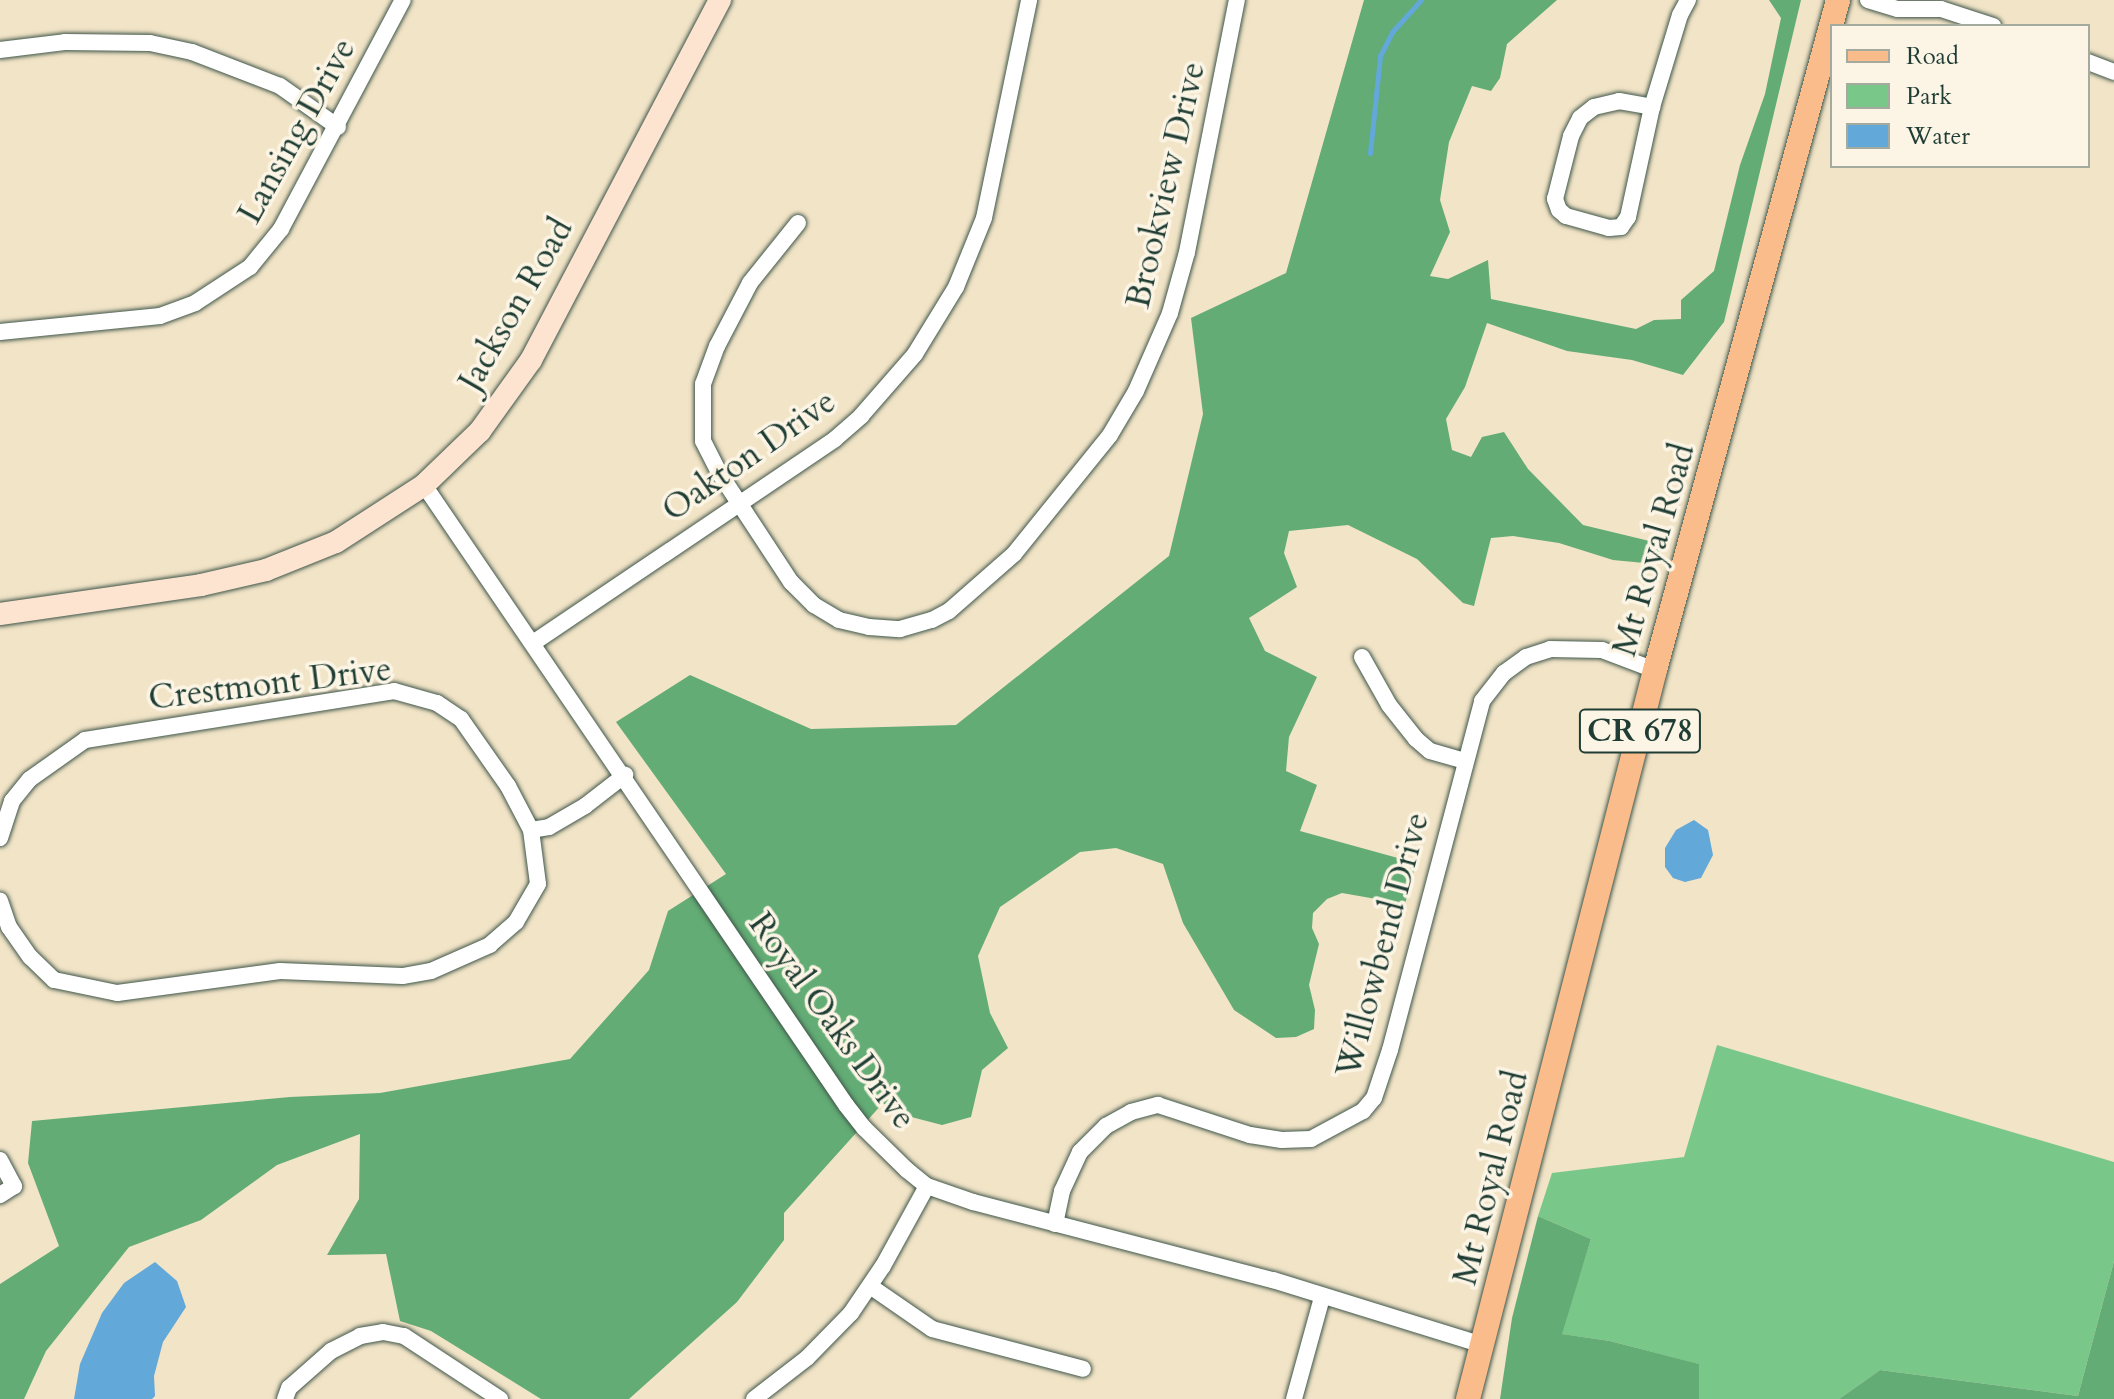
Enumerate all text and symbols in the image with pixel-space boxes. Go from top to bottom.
legend [1830,24,2090,168]
street label: Lansing Drive [229,31,365,231]
text: Road [1906,40,1959,73]
street label: Brookview Drive [1118,58,1214,312]
text: Park [1906,80,1952,113]
text: Water [1906,120,1970,153]
street label: Jackson Road [450,211,582,399]
street label: Oakton Drive [655,381,843,531]
street label: Mt Royal Road [1604,439,1704,661]
street label: Crestmont Drive [146,649,394,719]
road number: CR 678 [1578,703,1702,759]
street label: Willowbend Drive [1328,808,1438,1082]
street label: Royal Oaks Drive [740,905,924,1137]
street label: Mt Royal Road [1445,1067,1537,1289]

